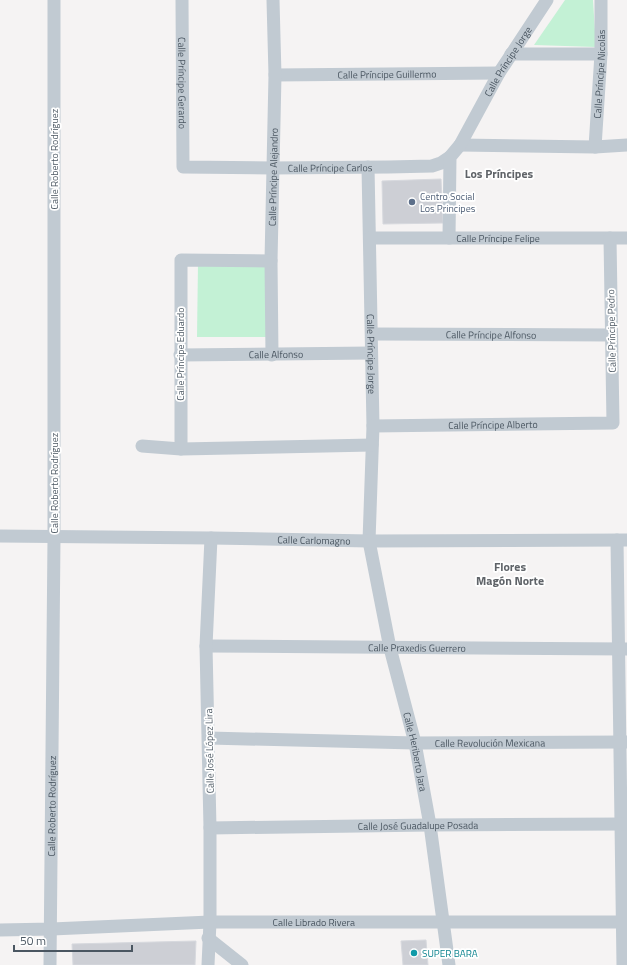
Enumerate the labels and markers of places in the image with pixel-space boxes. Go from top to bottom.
place label: Centro Social Los Principes [420,189,476,216]
marker: Centro Social Los Principes [407,197,417,207]
place label: SUPER BARA [422,946,478,961]
marker: SUPER BARA [409,948,419,958]

